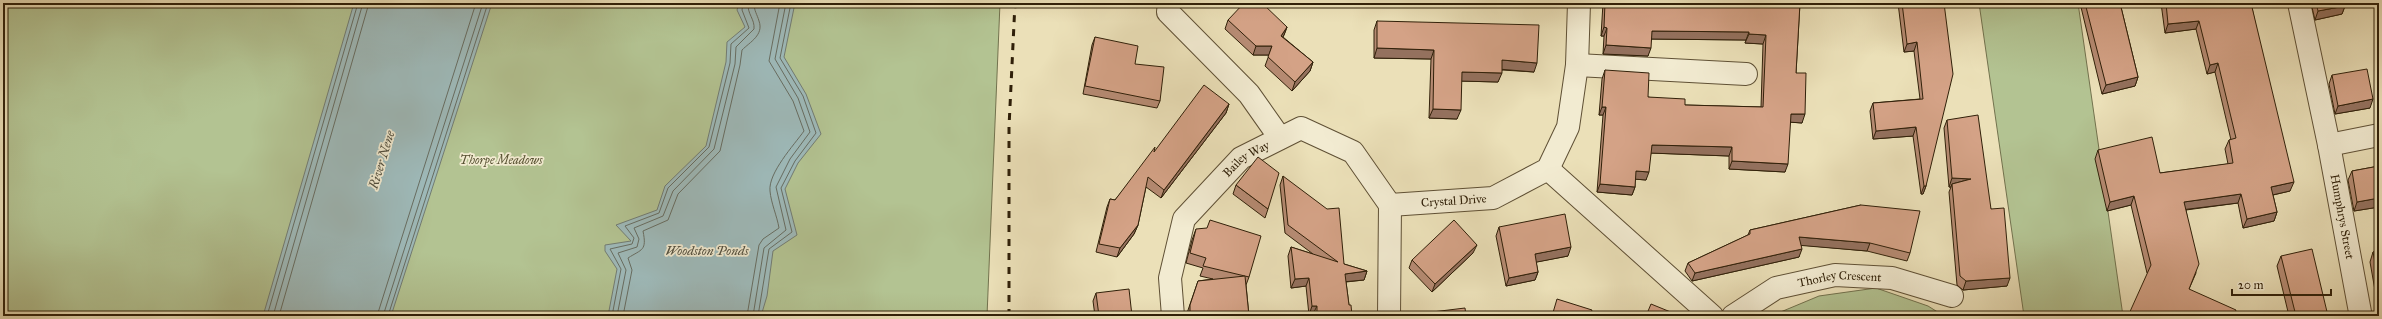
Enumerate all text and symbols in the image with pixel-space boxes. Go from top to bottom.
water label: River Nene [365,128,399,192]
street label: Bailey Way [1220,138,1272,180]
park label: Thorpe Meadows [460,153,543,168]
street label: Humphrys Street [2328,173,2357,261]
street label: Crystal Drive [1421,191,1487,210]
water label: Woodston Ponds [665,243,749,259]
street label: Thorley Crescent [1796,268,1883,290]
scale bar [2232,271,2331,297]
text: 20 m [2238,278,2264,292]

